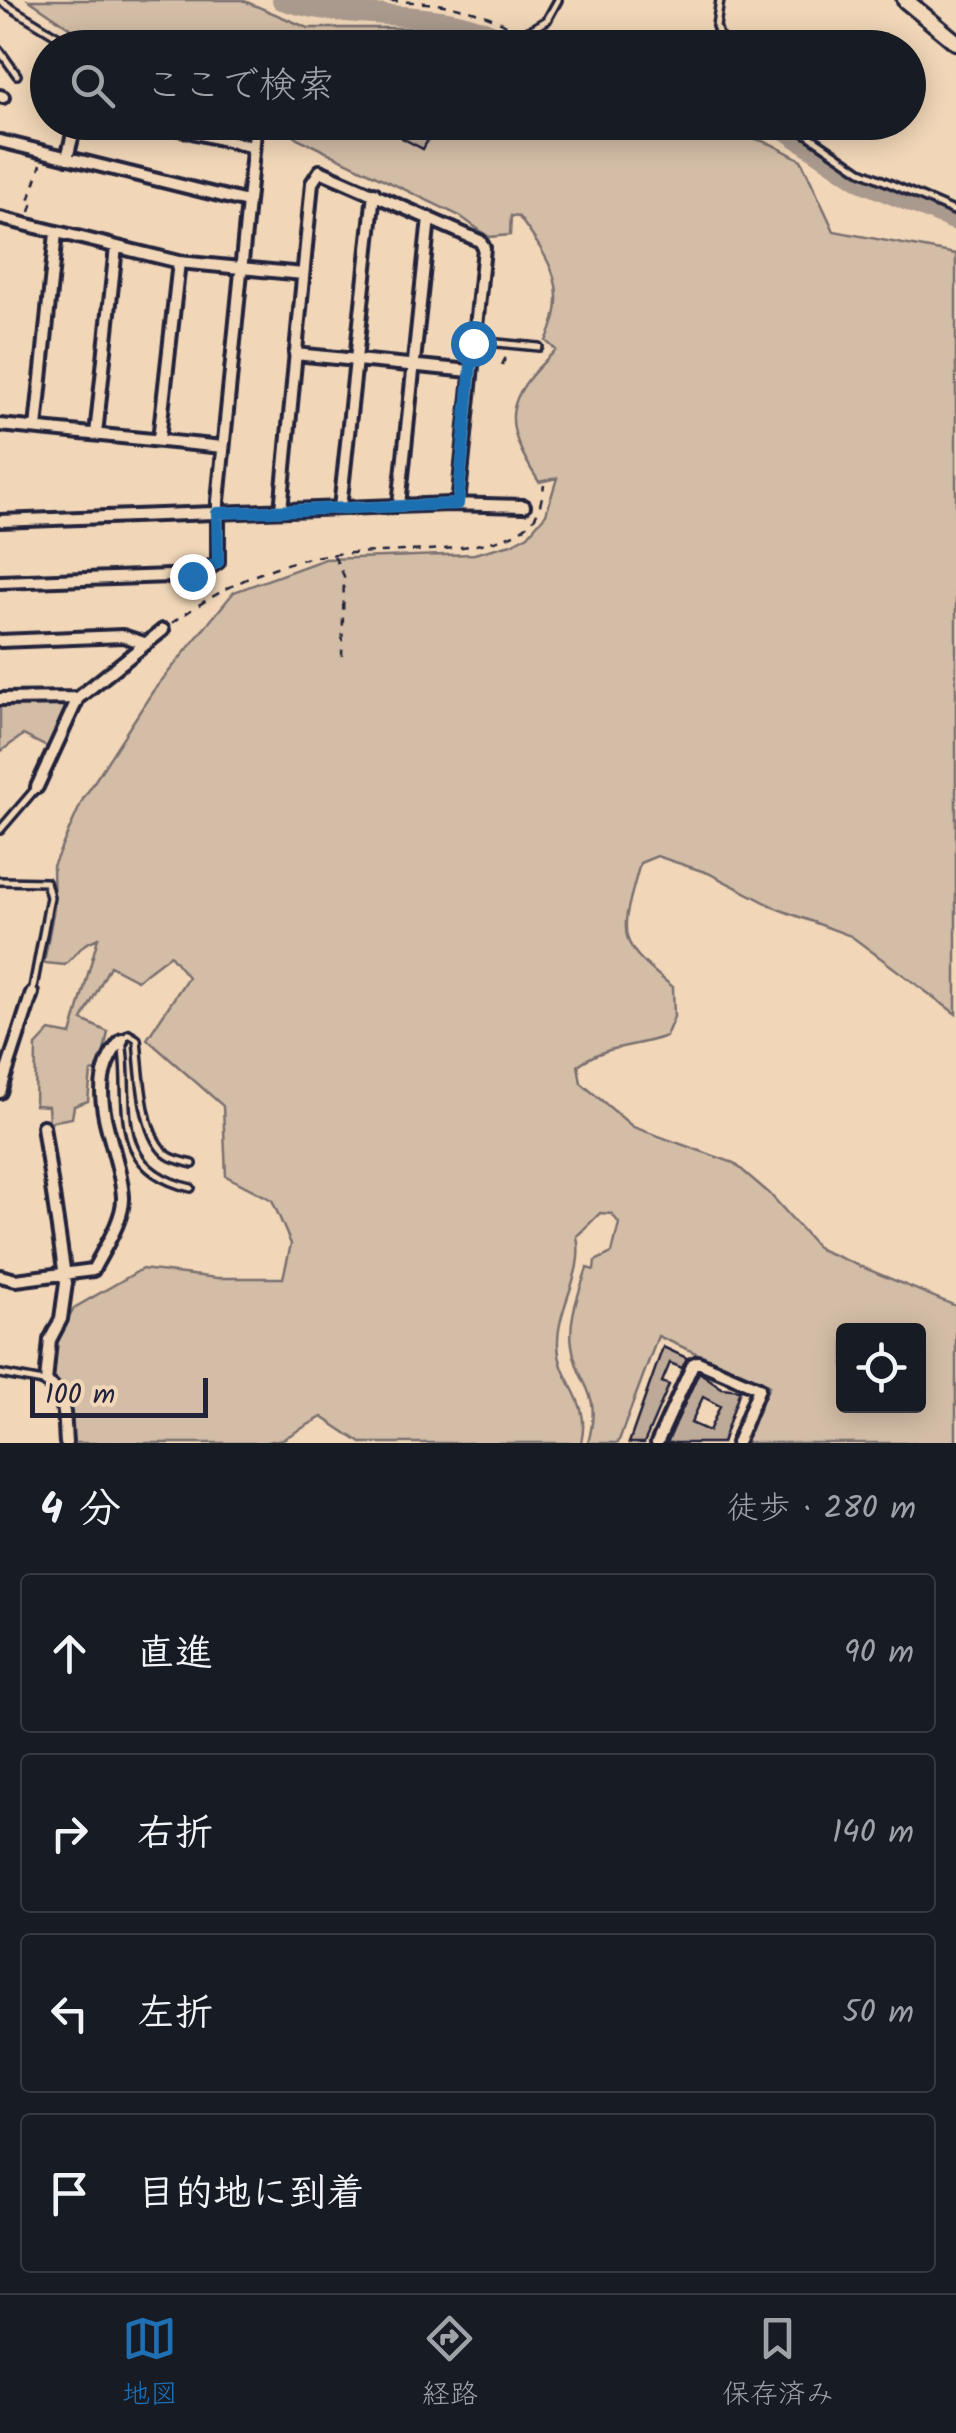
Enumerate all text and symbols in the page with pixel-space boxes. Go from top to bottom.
search box [30,30,926,140]
text: ここで検索 [145,57,335,117]
icon: search [65,58,120,113]
route start [451,321,497,367]
route end [170,554,216,600]
map controls [836,1323,926,1413]
button: locate [836,1323,926,1413]
scale bar [30,1373,208,1418]
text: 100 m [45,1373,115,1418]
text: 4 分 [40,1477,121,1544]
text: 徒歩 · 280 m [727,1484,916,1535]
text: 直進 [137,1625,213,1685]
icon: ahead [42,1626,97,1681]
text: 90 m [844,1628,914,1679]
text: 右折 [137,1805,213,1865]
icon: right [42,1806,97,1861]
text: 140 m [832,1808,914,1859]
text: 左折 [137,1985,213,2045]
icon: left [42,1986,97,2041]
text: 50 m [843,1988,914,2039]
text: 目的地に到着 [137,2165,365,2225]
icon: arrive [42,2166,97,2221]
tab: 地図 [122,2311,178,2418]
tab: 経路 [422,2311,478,2418]
tab: 保存済み [722,2311,834,2418]

